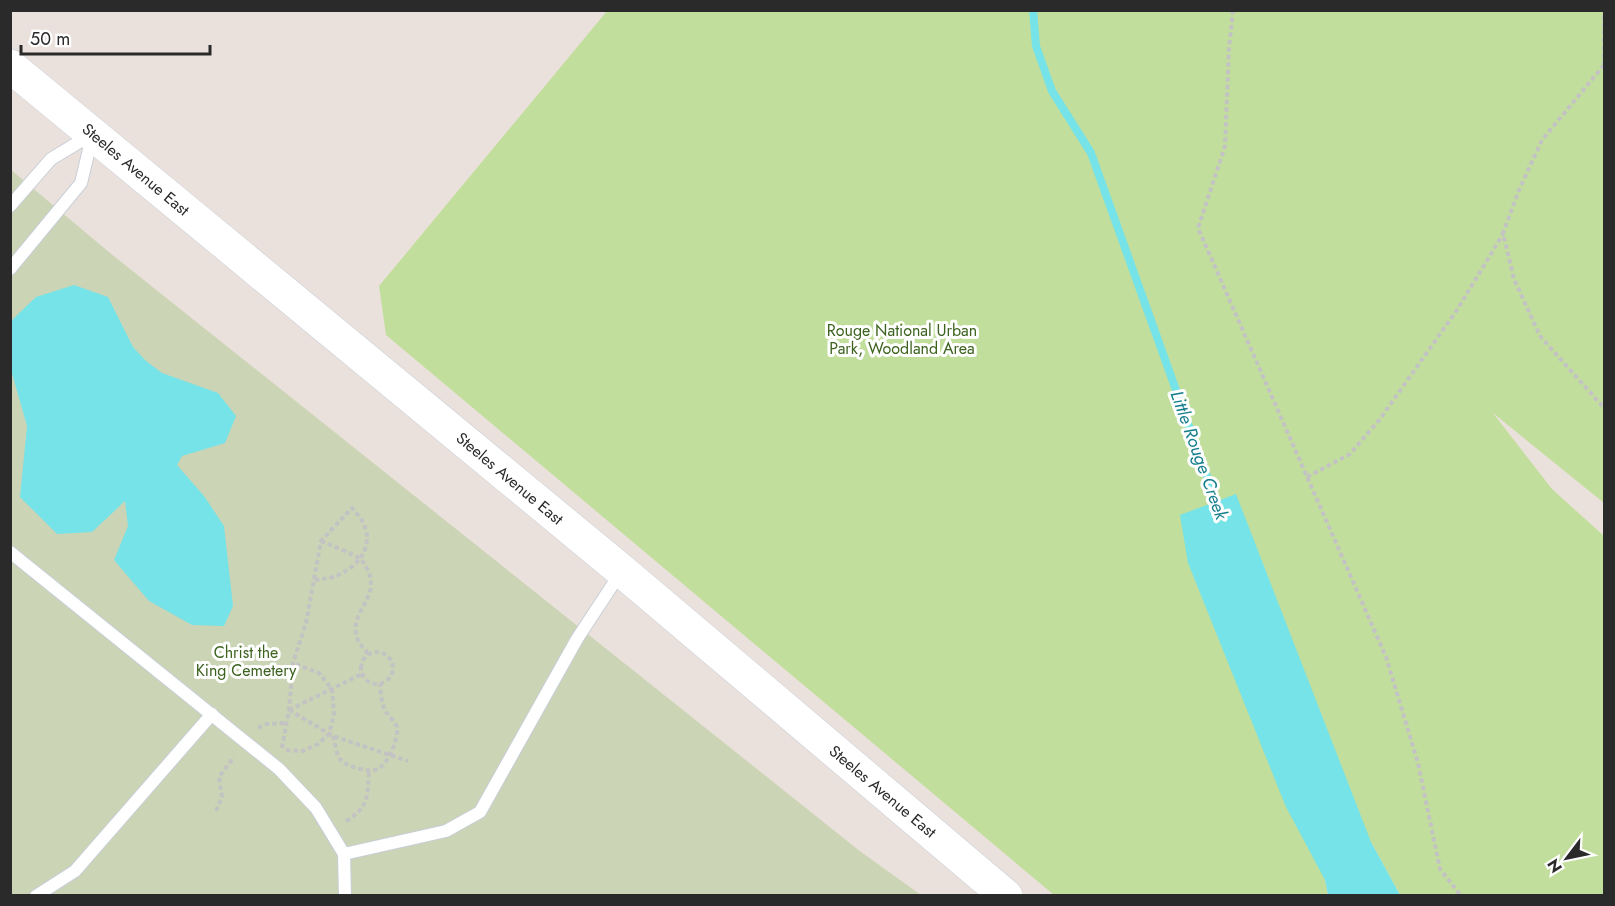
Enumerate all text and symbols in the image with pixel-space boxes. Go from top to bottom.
scale bar [21,18,210,56]
text: 50 m [30,26,70,52]
street label: Steeles Avenue East [77,118,194,221]
park label: Rouge National Urban Park, Woodland Area [827,319,977,360]
water label: Little Rouge Creek [1164,387,1235,524]
street label: Steeles Avenue East [451,427,568,530]
park label: Christ the King Cemetery [196,641,297,682]
street label: Steeles Avenue East [824,740,941,843]
north arrow [1537,828,1597,888]
text: N [1542,854,1568,877]

